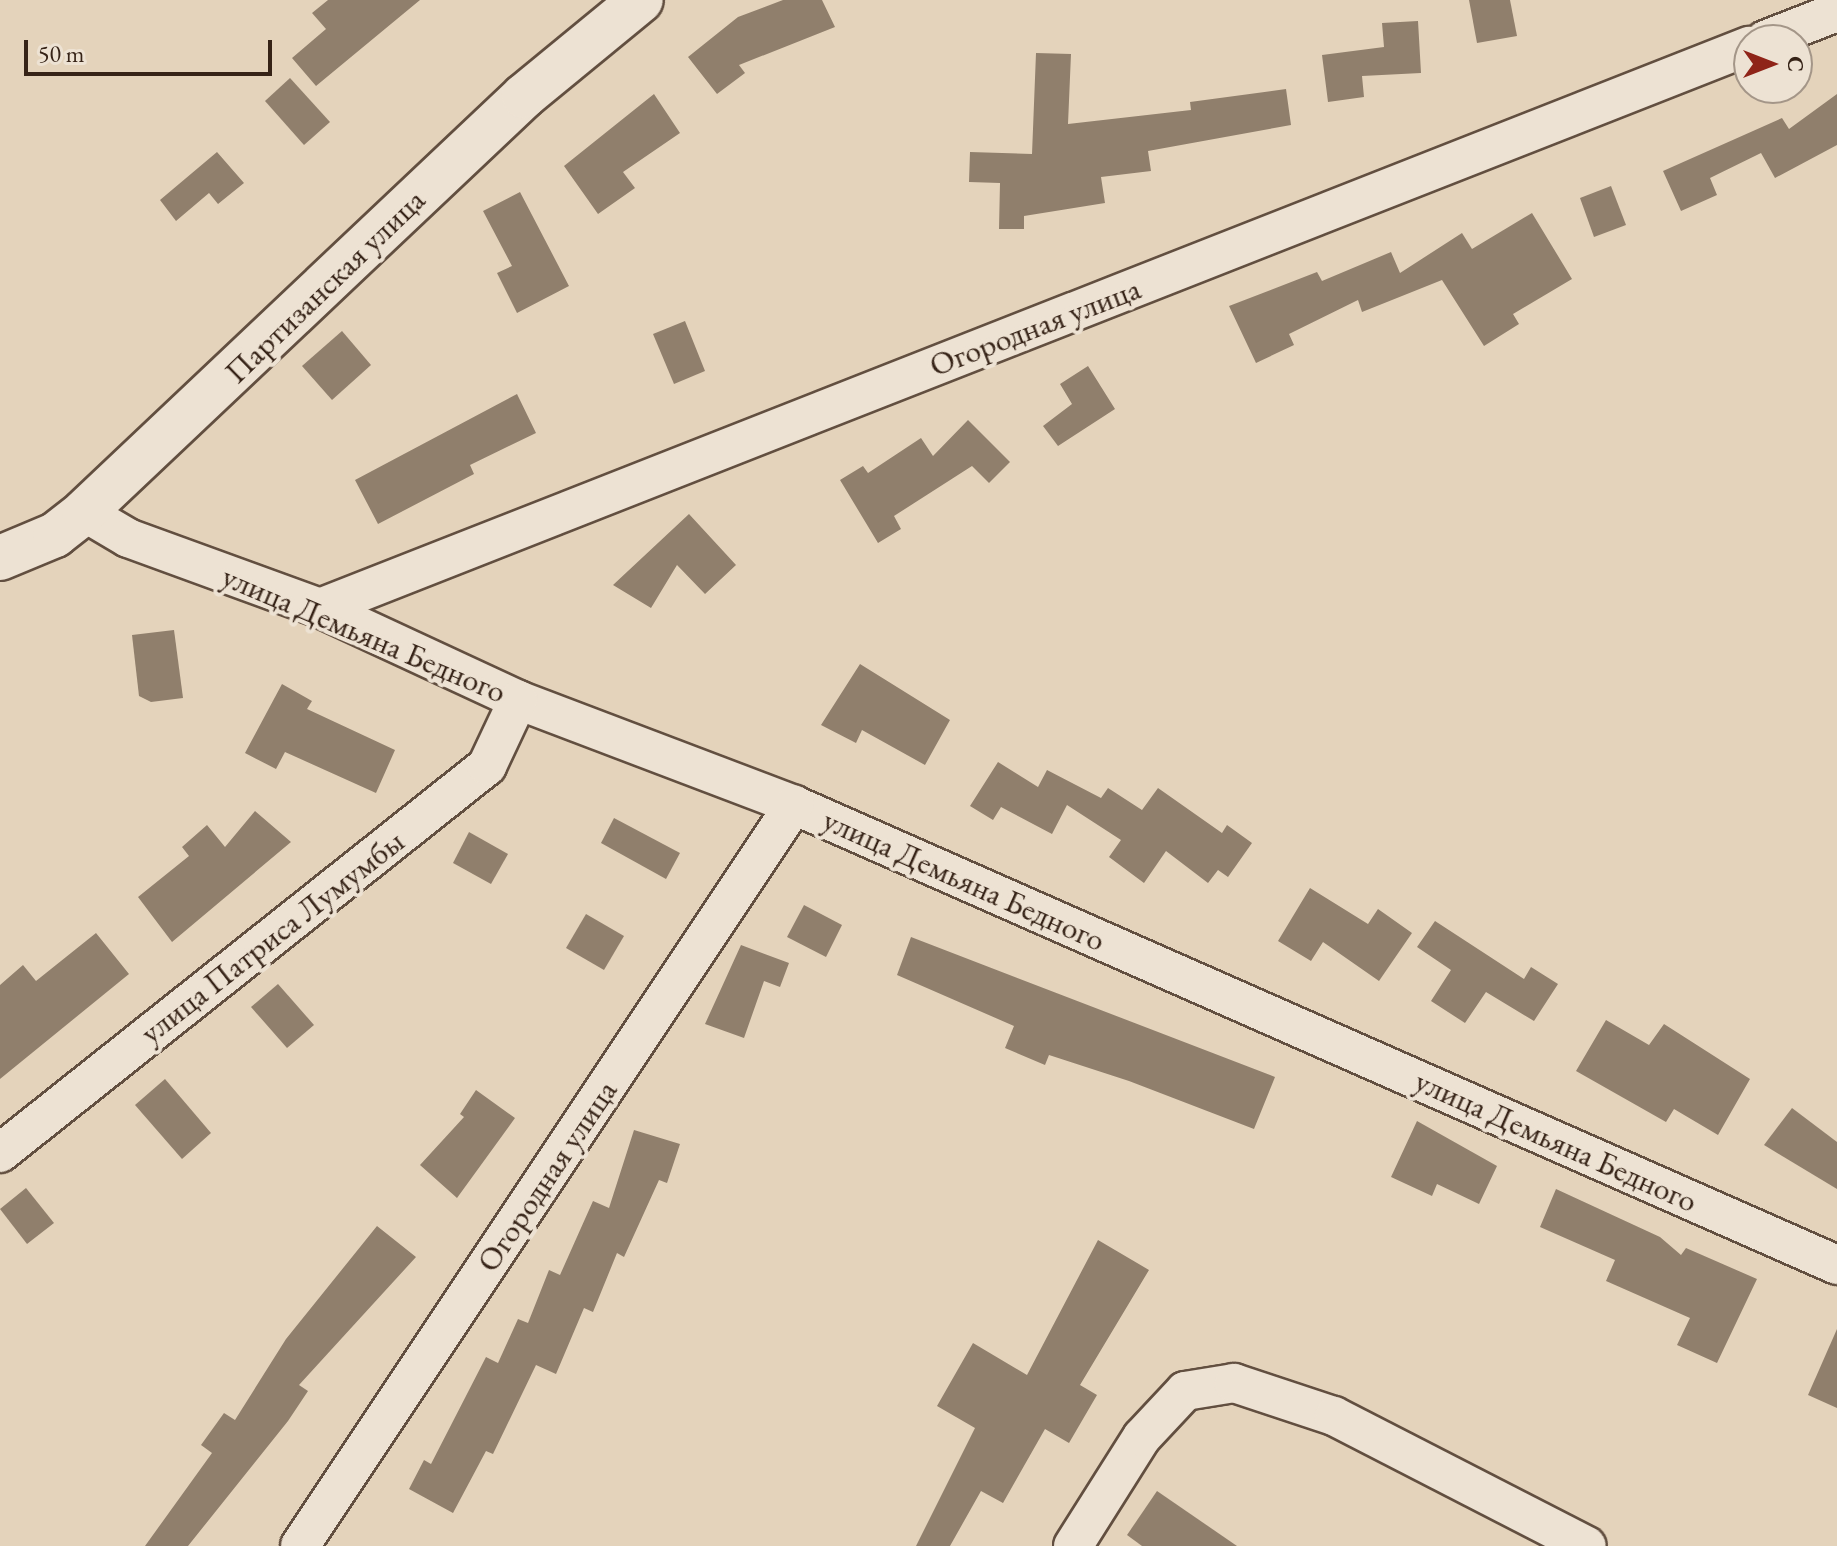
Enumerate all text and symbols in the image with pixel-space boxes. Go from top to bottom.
scale bar [28,24,276,74]
north arrow [1733,24,1813,104]
text: 50 m [38,38,85,69]
text: С [1781,56,1810,72]
street label: Партизанская улица [217,181,433,391]
street label: Огородная улица [924,269,1146,385]
street label: улица Демьяна Бедного [216,557,512,711]
street label: улица Демьяна Бедного [817,800,1111,960]
street label: улица Патриса Лумумбы [132,822,412,1052]
street label: улица Демьяна Бедного [1409,1061,1703,1221]
street label: Огородная улица [469,1073,625,1279]

